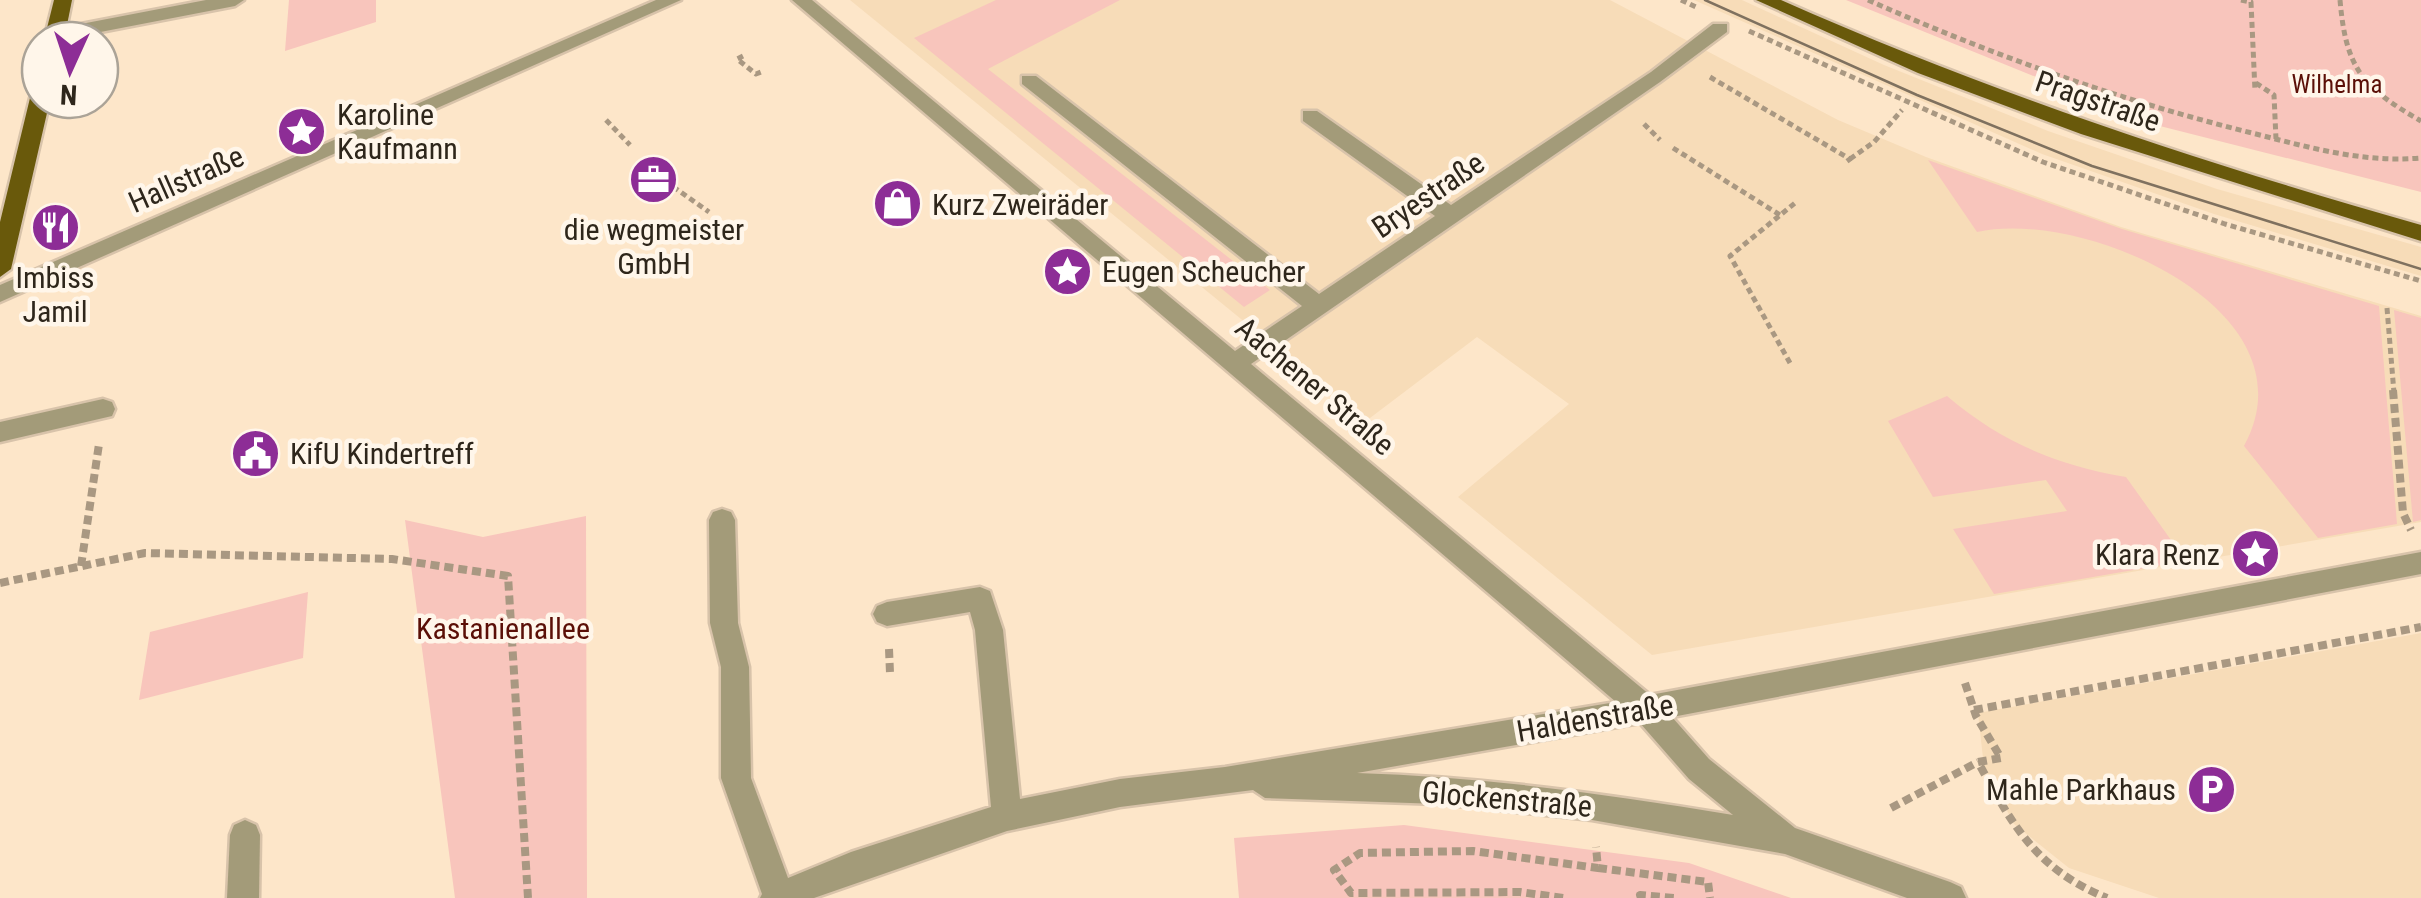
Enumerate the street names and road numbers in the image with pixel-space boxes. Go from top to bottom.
street label: Pragstraße [2031,63,2165,139]
street label: Hallstraße [123,138,249,220]
street label: Bryestraße [1365,145,1491,245]
street label: Aachener Straße [1229,310,1401,462]
street label: Haldenstraße [1514,687,1676,749]
street label: Glockenstraße [1421,774,1593,824]

